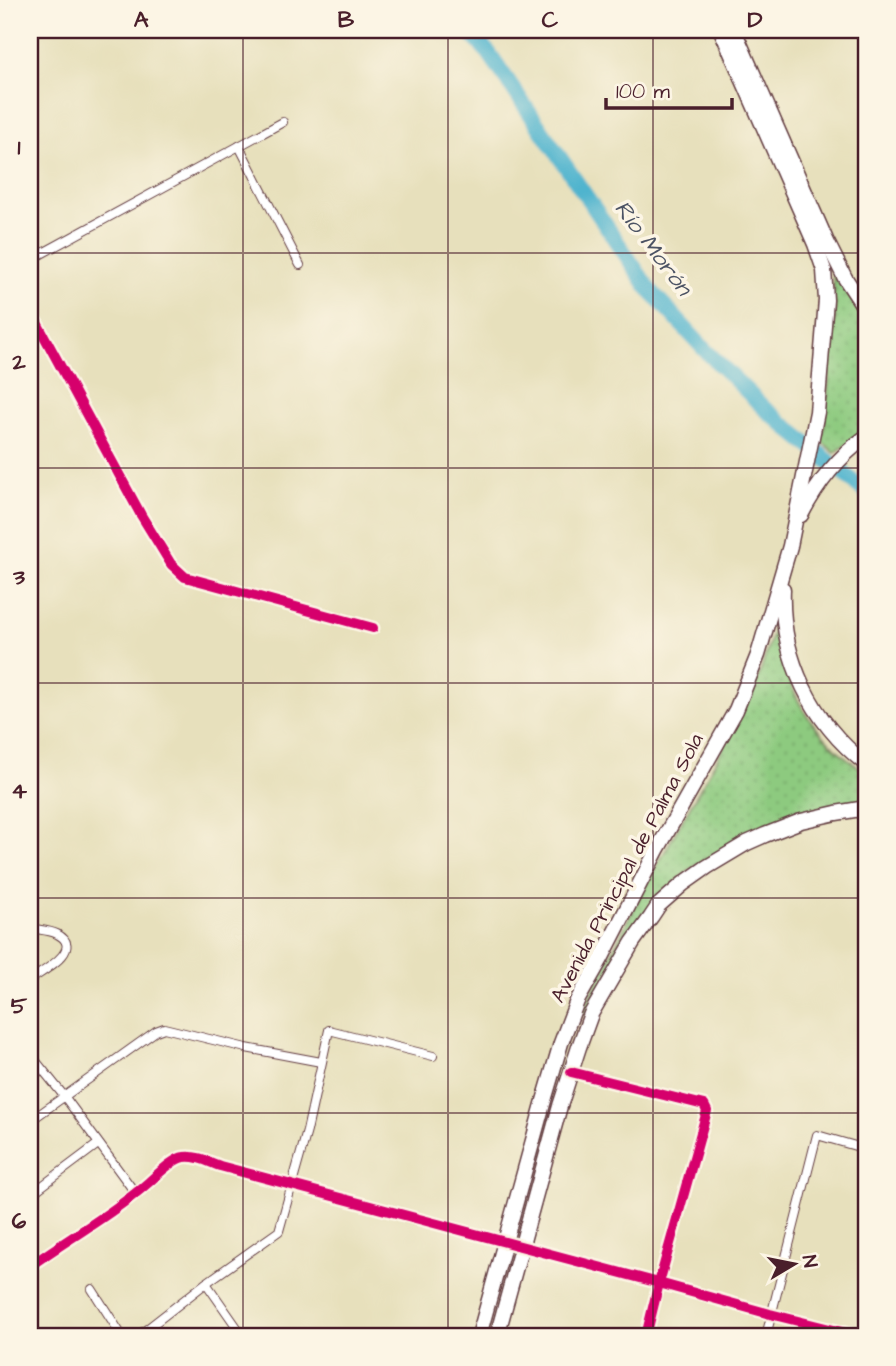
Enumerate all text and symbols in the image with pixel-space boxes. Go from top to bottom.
text: A [134,4,149,36]
text: B [338,4,355,36]
text: C [542,4,559,36]
text: D [748,4,763,36]
scale bar [606,66,732,110]
text: 100 m [616,77,671,106]
text: 1 [18,131,21,163]
water label: Río Morón [607,194,701,304]
text: 2 [11,346,26,378]
text: 3 [12,561,25,593]
street label: Avenida Principal de Palma Sola [544,728,712,1008]
text: 4 [11,775,27,807]
text: 5 [11,990,28,1022]
text: 6 [12,1205,27,1237]
north arrow [760,1230,830,1300]
text: N [795,1253,824,1270]

